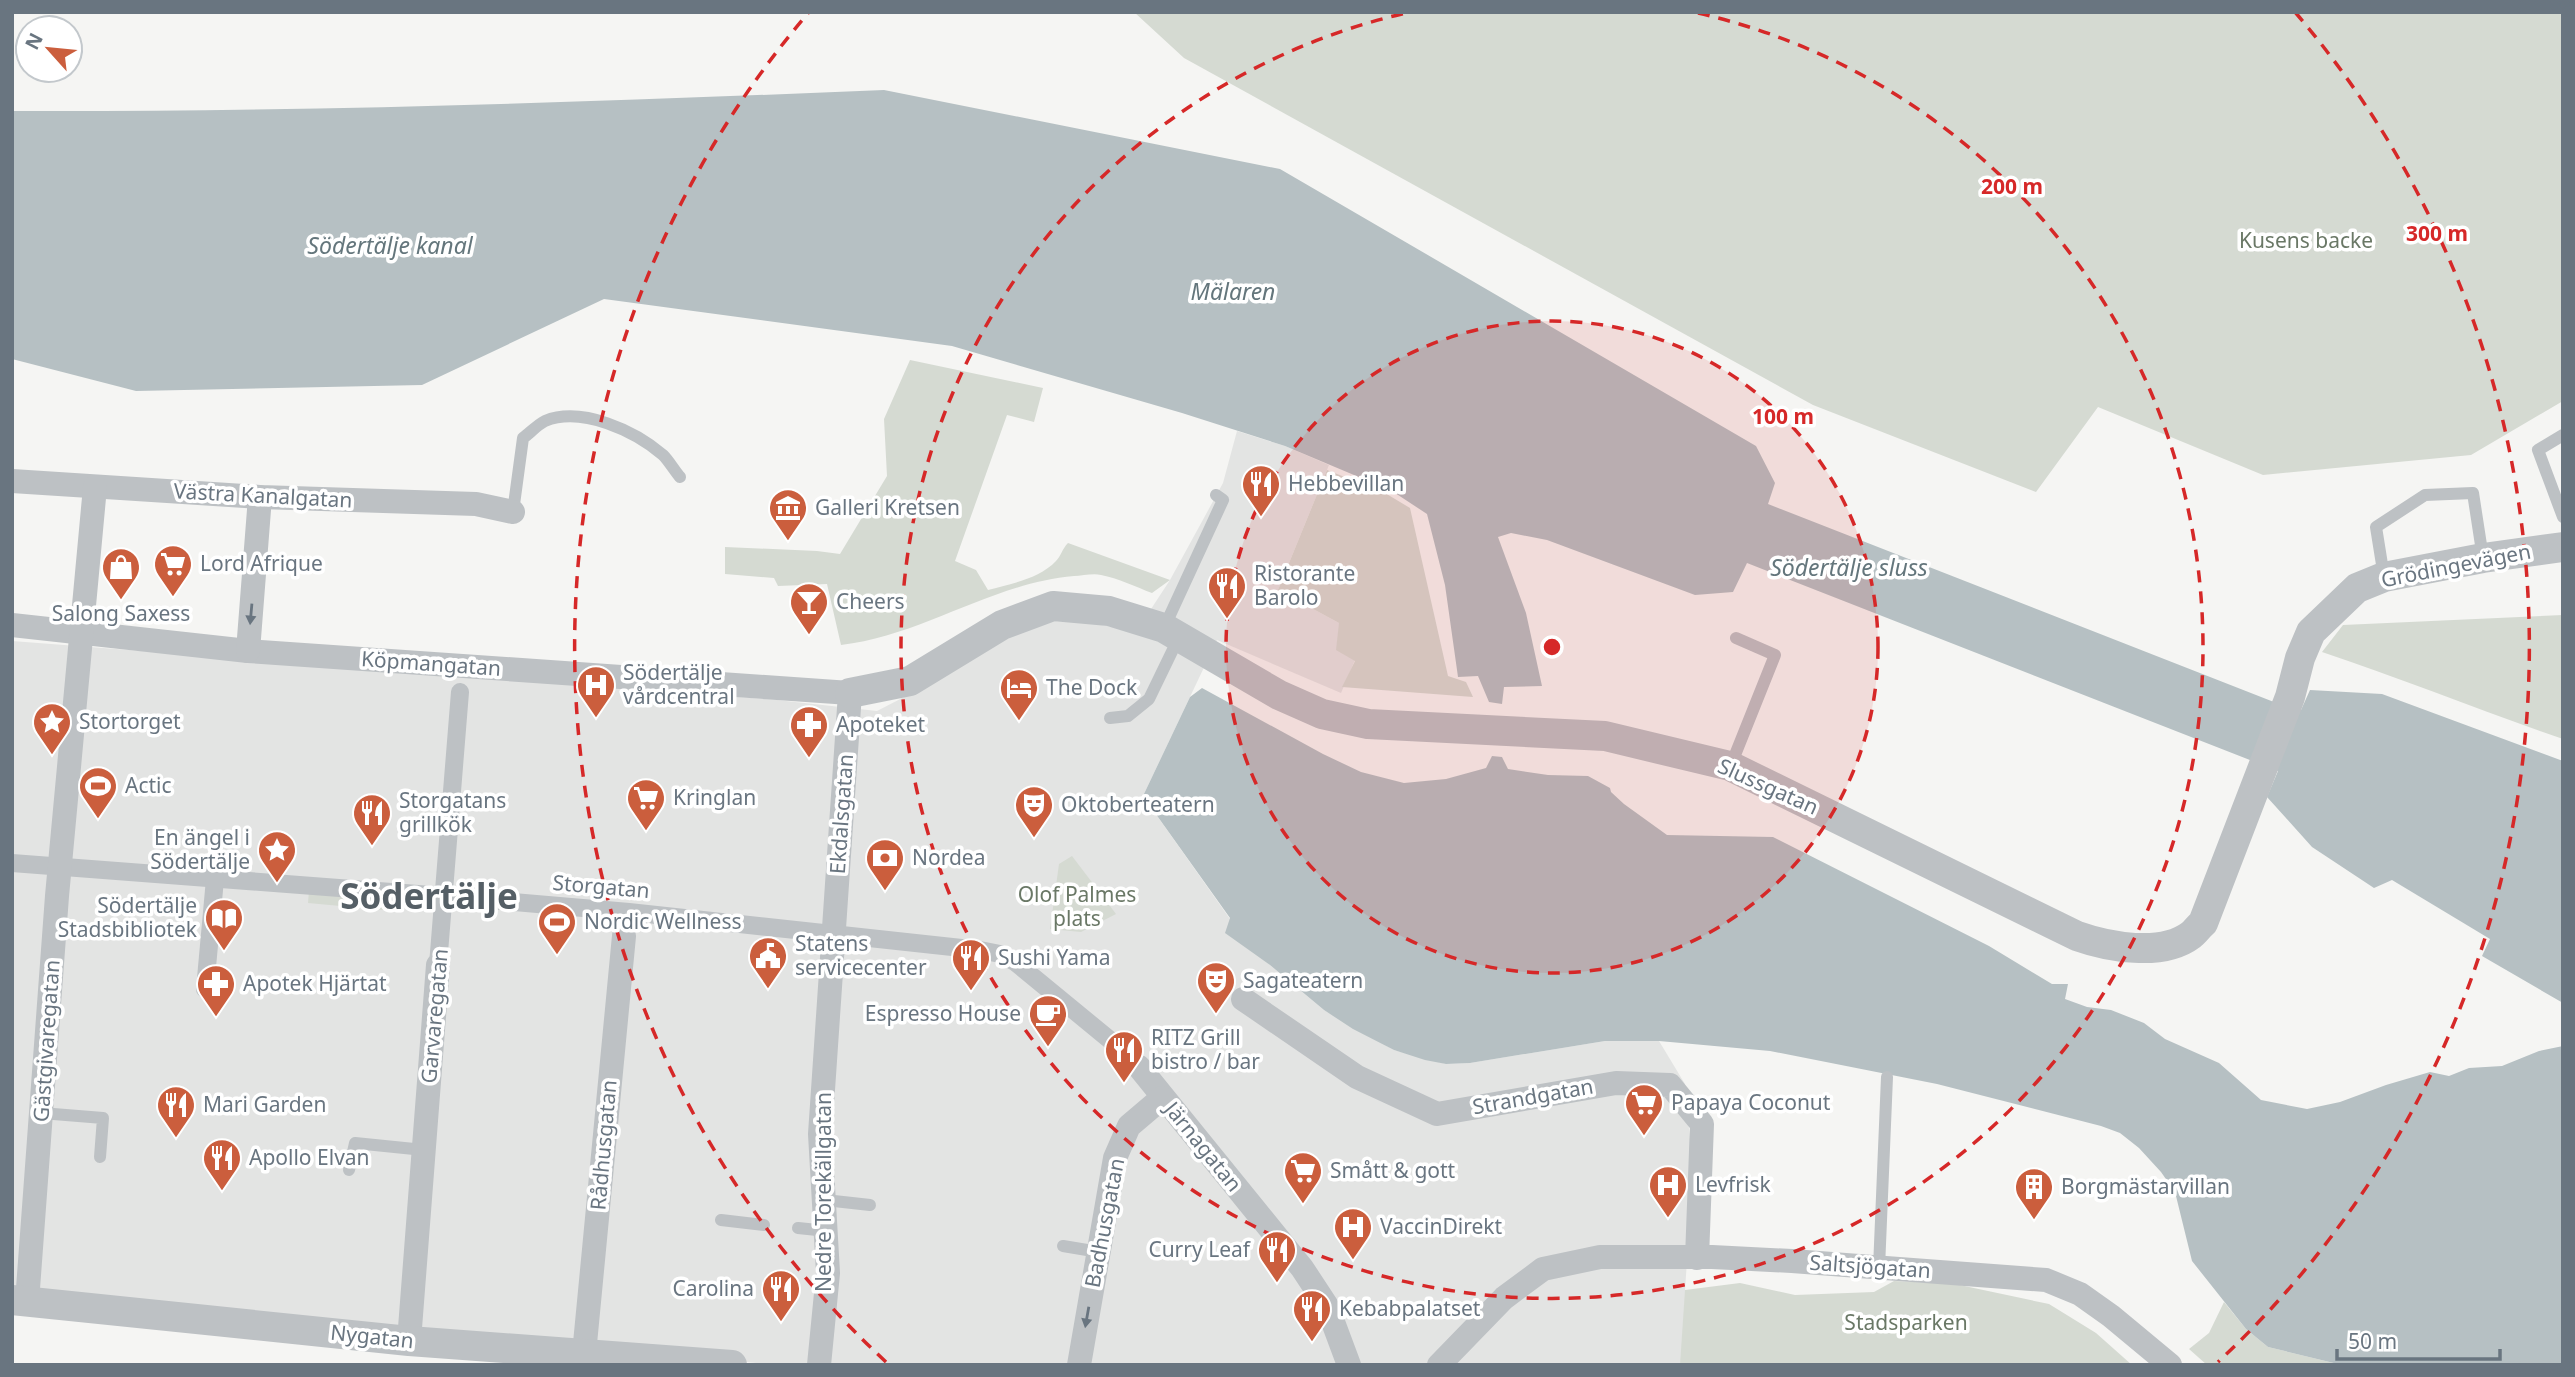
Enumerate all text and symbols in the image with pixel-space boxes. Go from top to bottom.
north arrow [14,14,84,84]
text: N [19,28,49,54]
text: 200 m [1981,172,2043,200]
text: 300 m [2406,219,2468,247]
park label: Kusens backe [2239,226,2373,254]
water label: Södertälje kanal [307,229,474,261]
water label: Mälaren [1191,275,1275,307]
text: 100 m [1752,402,1814,430]
restaurant icon: Hebbevillan [1240,463,1282,518]
place label: Hebbevillan [1288,469,1404,497]
street label: Västra Kanalgatan [173,476,353,514]
museum icon: Galleri Kretsen [767,487,809,542]
place label: Galleri Kretsen [815,493,960,521]
street label: Grödingevägen [2378,537,2533,593]
supermarket icon: Lord Afrique [152,543,194,598]
shop icon: Salong Saxess [100,546,142,601]
place label: Lord Afrique [200,549,323,577]
water label: Södertälje sluss [1770,551,1928,583]
place label: Ristorante Barolo [1254,559,1355,611]
restaurant icon: Ristorante Barolo [1206,565,1248,620]
bar icon: Cheers [788,581,830,636]
place label: Cheers [836,587,905,615]
place label: Salong Saxess [52,599,190,627]
one-way arrow [245,603,256,625]
centre of rings [1540,635,1564,659]
street label: Köpmangatan [360,644,502,682]
place label: Södertälje vårdcentral [623,658,735,710]
hospital icon: Södertälje vårdcentral [575,664,617,719]
hotel icon: The Dock [998,667,1040,722]
place label: The Dock [1046,673,1138,701]
place icon: Stortorget [31,701,73,756]
pharmacy icon: Apoteket [788,704,830,759]
place label: Stortorget [79,707,181,735]
place label: Apoteket [836,710,926,738]
street label: Slussgatan [1714,752,1823,821]
street label: Ekdalsgatan [823,753,859,875]
sports icon: Actic [77,765,119,820]
place label: Actic [125,771,172,799]
supermarket icon: Kringlan [625,777,667,832]
place label: Kringlan [673,783,756,811]
theatre icon: Oktoberteatern [1013,784,1055,839]
place label: Storgatans grillkök [399,786,506,838]
place label: Oktoberteatern [1061,790,1215,818]
restaurant icon: Storgatans grillkök [351,792,393,847]
place label: En ängel i Södertälje [150,823,250,875]
place icon: En ängel i Södertälje [256,829,298,884]
bank icon: Nordea [864,837,906,892]
place label: Nordea [912,843,985,871]
street label: Storgatan [551,868,651,904]
district label: Södertälje [340,872,518,919]
park label: Olof Palmes plats [1018,880,1136,932]
place label: Södertälje Stadsbibliotek [58,891,198,943]
library icon: Södertälje Stadsbibliotek [203,897,245,952]
sports icon: Nordic Wellness [536,901,578,956]
place label: Nordic Wellness [584,907,742,935]
place label: Statens servicecenter [795,929,927,981]
public building icon: Statens servicecenter [747,935,789,990]
restaurant icon: Sushi Yama [950,937,992,992]
place label: Sushi Yama [998,943,1110,971]
street label: Garvaregatan [414,947,454,1085]
street label: Gästgivaregatan [26,959,66,1123]
theatre icon: Sagateatern [1195,960,1237,1015]
pharmacy icon: Apotek Hjärtat [195,963,237,1018]
place label: Sagateatern [1243,966,1363,994]
place label: Apotek Hjärtat [243,969,387,997]
cafe icon: Espresso House [1027,993,1069,1048]
place label: Espresso House [865,999,1021,1027]
place label: RITZ Grill bistro / bar [1151,1023,1260,1075]
restaurant icon: RITZ Grill bistro / bar [1103,1029,1145,1084]
street label: Strandgatan [1470,1072,1595,1120]
street label: Rådhusgatan [583,1079,623,1211]
supermarket icon: Papaya Coconut [1623,1082,1665,1137]
restaurant icon: Mari Garden [155,1084,197,1139]
place label: Papaya Coconut [1671,1088,1831,1116]
place label: Mari Garden [203,1090,326,1118]
street label: Nedre Torekällgatan [809,1092,837,1292]
street label: Järnagatan [1158,1094,1249,1197]
restaurant icon: Apollo Elvan [201,1137,243,1192]
place label: Apollo Elvan [249,1143,370,1171]
supermarket icon: Smått & gott [1282,1150,1324,1205]
street label: Badhusgatan [1078,1156,1130,1290]
place label: Smått & gott [1330,1156,1456,1184]
hospital icon: Levfrisk [1647,1164,1689,1219]
building icon: Borgmästarvillan [2013,1166,2055,1221]
place label: Levfrisk [1695,1170,1771,1198]
place label: Borgmästarvillan [2061,1172,2230,1200]
hospital icon: VaccinDirekt [1332,1206,1374,1261]
place label: VaccinDirekt [1380,1212,1503,1240]
restaurant icon: Curry Leaf [1256,1229,1298,1284]
place label: Curry Leaf [1148,1235,1252,1263]
street label: Saltsjögatan [1808,1248,1932,1284]
restaurant icon: Carolina [760,1268,802,1323]
place label: Carolina [672,1274,754,1302]
restaurant icon: Kebabpalatset [1291,1288,1333,1343]
place label: Kebabpalatset [1339,1294,1481,1322]
one-way arrow [1081,1306,1092,1328]
park label: Stadsparken [1844,1308,1968,1336]
street label: Nygatan [329,1318,415,1354]
scale bar [2337,1318,2500,1362]
text: 50 m [2348,1327,2397,1355]

